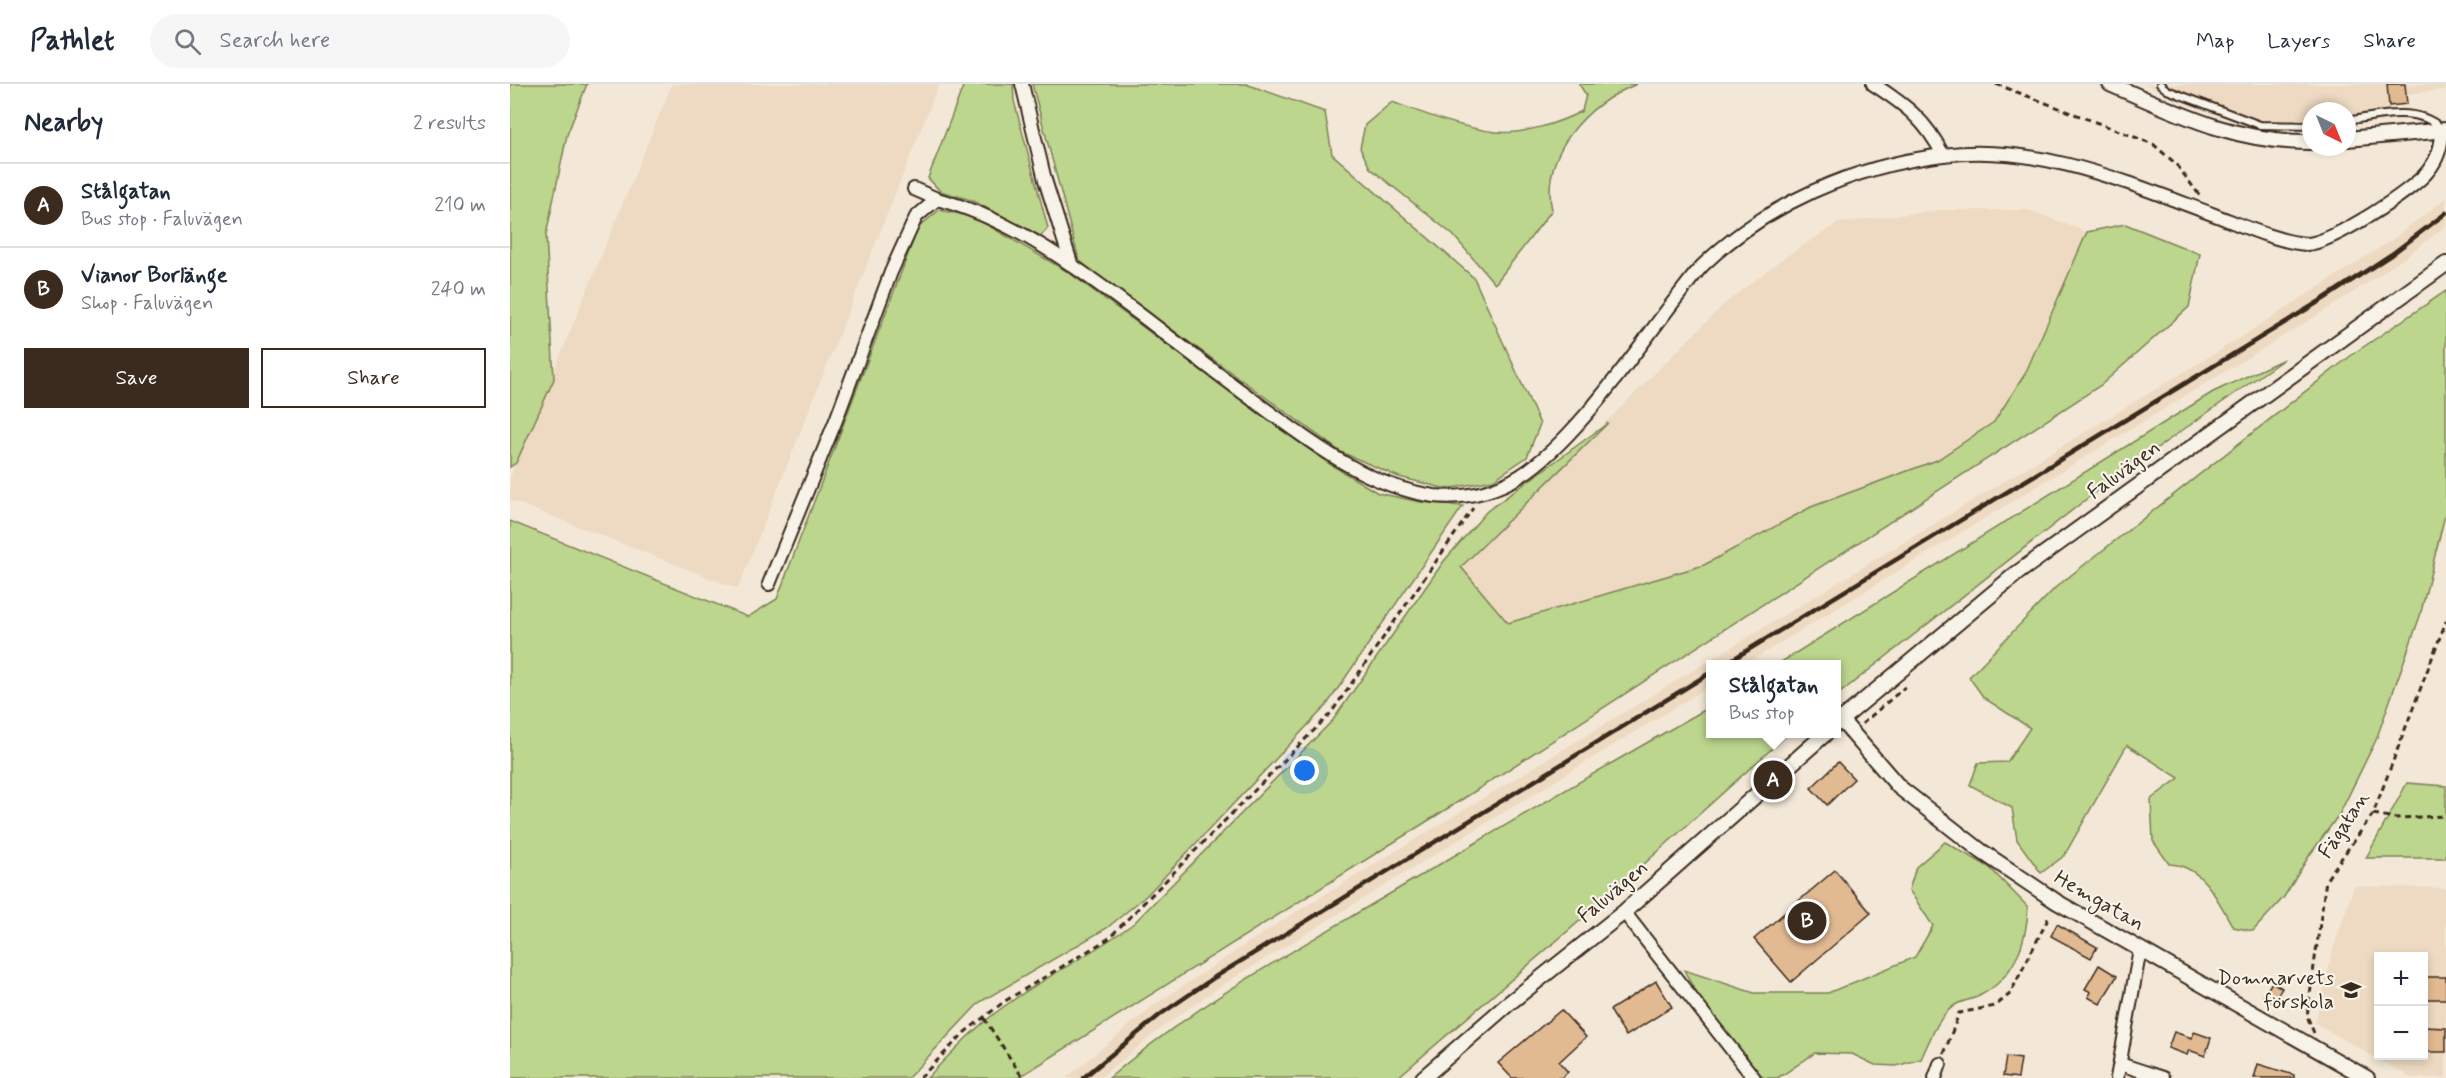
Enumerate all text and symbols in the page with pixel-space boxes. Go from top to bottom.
search box [150,14,570,68]
text: Pathlet [30,23,114,60]
icon: search [171,25,204,58]
text: Search here [219,27,330,55]
text: Map [2196,27,2234,55]
text: Layers [2267,27,2330,55]
text: Share [2363,27,2416,55]
north arrow [2302,102,2356,156]
text: Nearby [24,106,103,140]
text: 2 results [413,110,486,137]
text: Stålgatan [81,178,171,206]
text: A [37,192,50,219]
text: 210 m [434,192,486,219]
text: Bus stop · Faluvägen [81,206,243,233]
text: Vianor Borlänge [81,262,228,290]
text: B [37,276,50,303]
text: 240 m [431,276,486,303]
text: Shop · Faluvägen [81,290,213,317]
button: Save [24,348,249,408]
button: Share [261,348,486,408]
street label: Faluvägen [2082,434,2166,506]
popup [1706,660,1841,738]
text: Stålgatan [1729,672,1818,700]
text: Bus stop [1729,700,1795,727]
your location [1290,756,1319,785]
pin: A [1754,758,1792,802]
street label: Fägatan [2312,785,2376,864]
street label: Faluvägen [1572,854,1654,930]
street label: Hemgatan [2048,864,2149,939]
pin: B [1788,898,1826,944]
map controls [2374,952,2428,1060]
button: + [2374,952,2428,1006]
place label: Domnarvets förskola [2218,964,2334,1016]
school or university icon: Domnarvets förskola [2339,978,2363,1002]
button: − [2374,1006,2428,1060]

